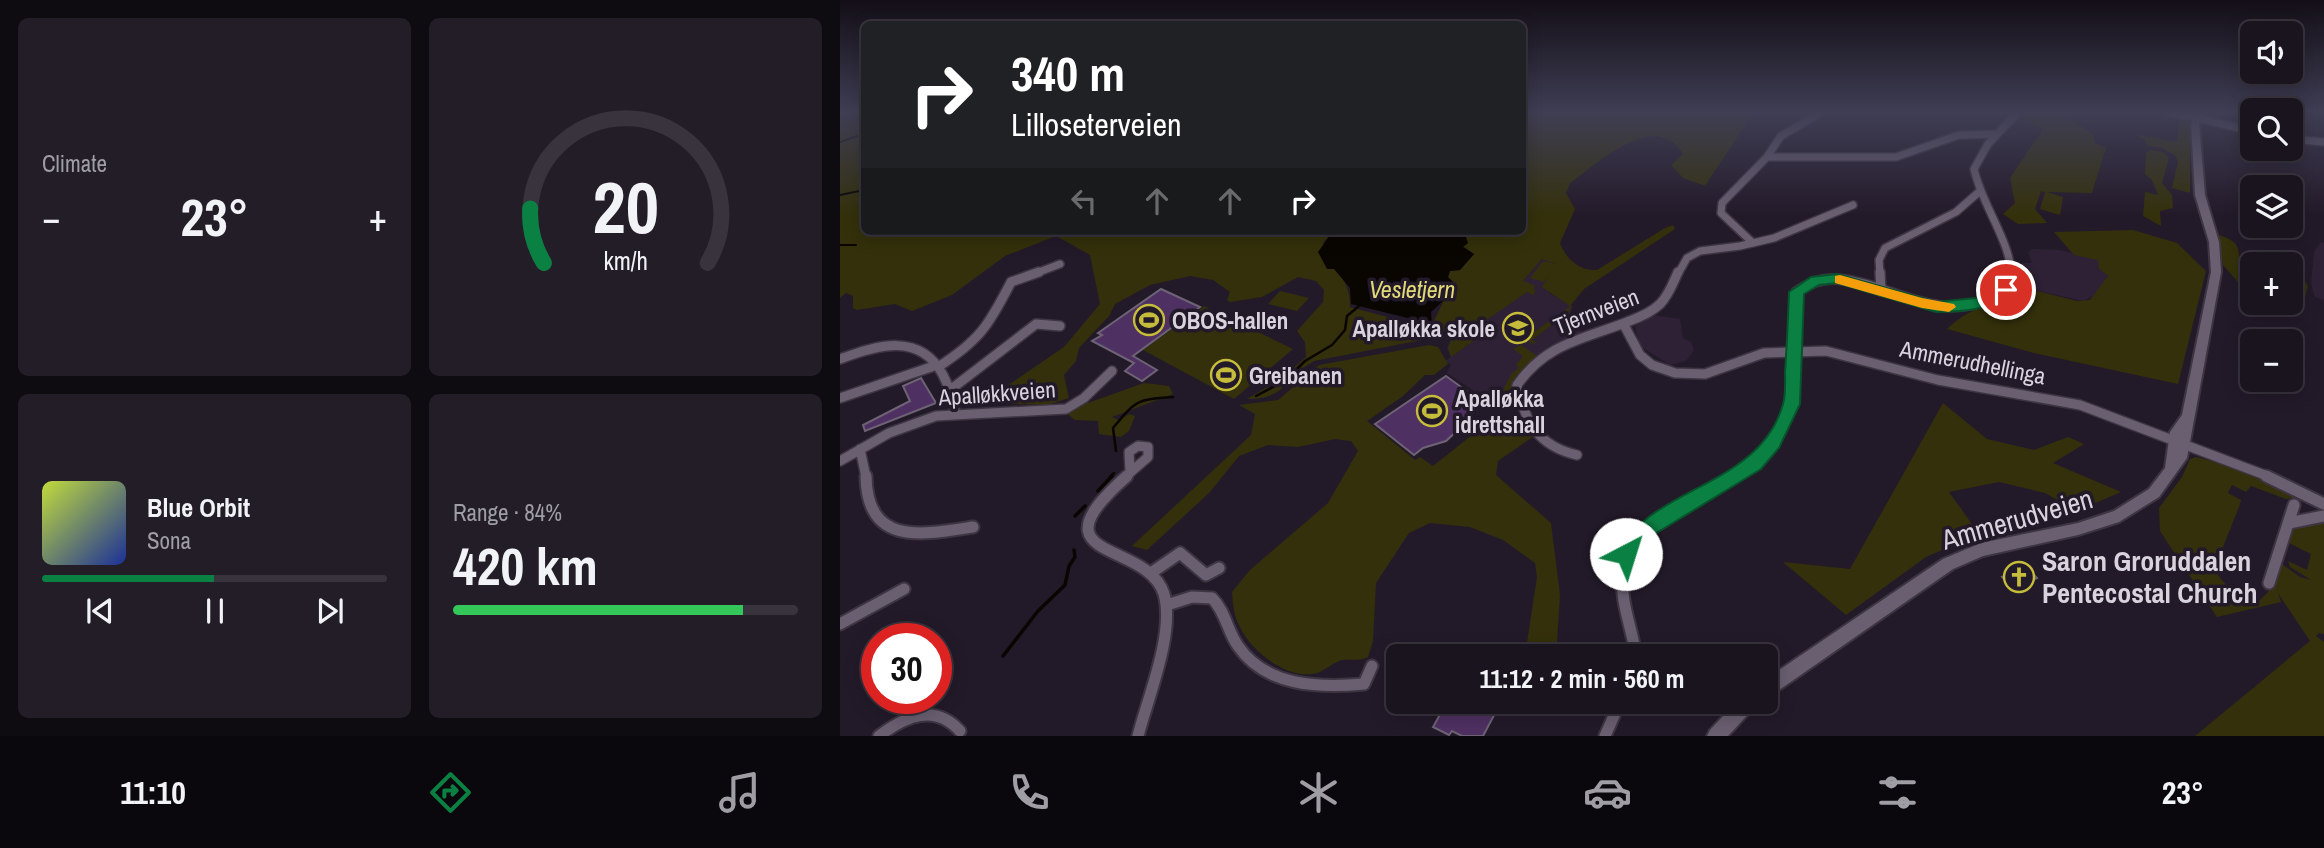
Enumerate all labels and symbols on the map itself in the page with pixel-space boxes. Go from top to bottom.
pin [1976,260,2036,320]
water label: Vesletjern [1369,273,1455,305]
street label: Tjernveien [1549,281,1643,341]
sports icon: OBOS-hallen [1132,303,1166,337]
place label: OBOS-hallen [1172,305,1288,336]
school or university icon: Apalløkka skole [1501,311,1535,345]
place label: Apalløkka skole [1352,313,1495,344]
street label: Ammerudhellinga [1897,332,2049,391]
sports icon: Greibanen [1209,358,1243,392]
place label: Greibanen [1249,360,1342,391]
street label: Apalløkkveien [936,373,1057,413]
place label: Apalløkka idrettshall [1455,383,1545,440]
sports icon: Apalløkka idrettshall [1415,394,1449,428]
street label: Ammerudveien [1936,479,2097,559]
position arrow [1589,517,1663,591]
place label: Saron Groruddalen Pentecostal Church [2042,542,2258,612]
church icon: Saron Groruddalen Pentecostal Church [2002,560,2036,594]
speed limit sign: 30 [861,623,952,714]

